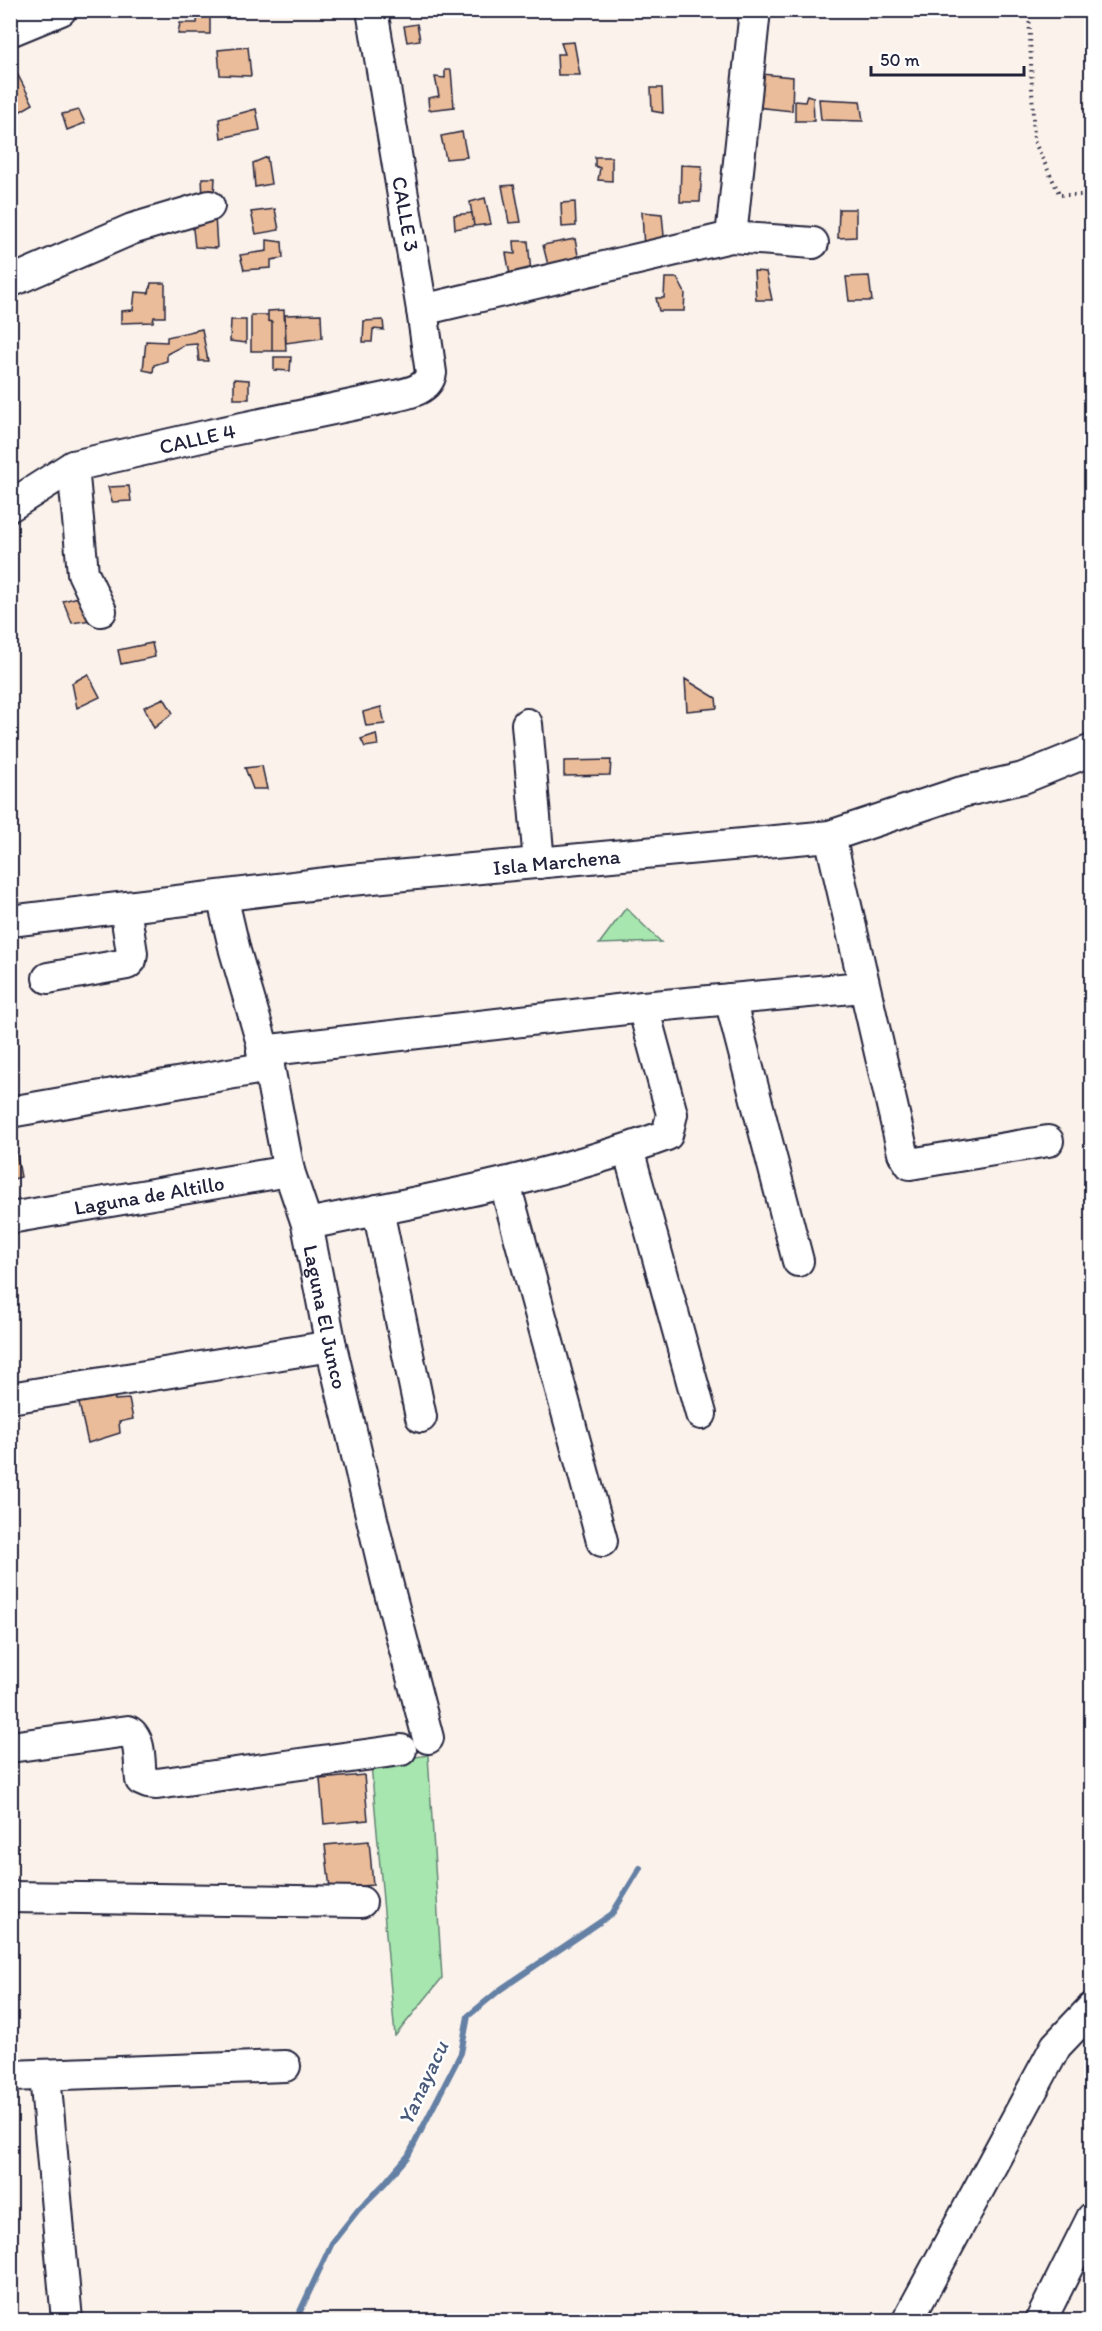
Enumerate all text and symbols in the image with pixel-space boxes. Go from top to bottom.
scale bar [871,39,1024,77]
text: 50 m [880,49,920,71]
street label: CALLE 3 [387,174,425,254]
street label: CALLE 4 [157,417,238,459]
street label: Isla Marchena [492,843,621,879]
street label: Laguna de Altillo [72,1170,226,1220]
street label: Laguna El Junco [299,1243,353,1391]
water label: Yanayacu [392,2036,455,2129]

